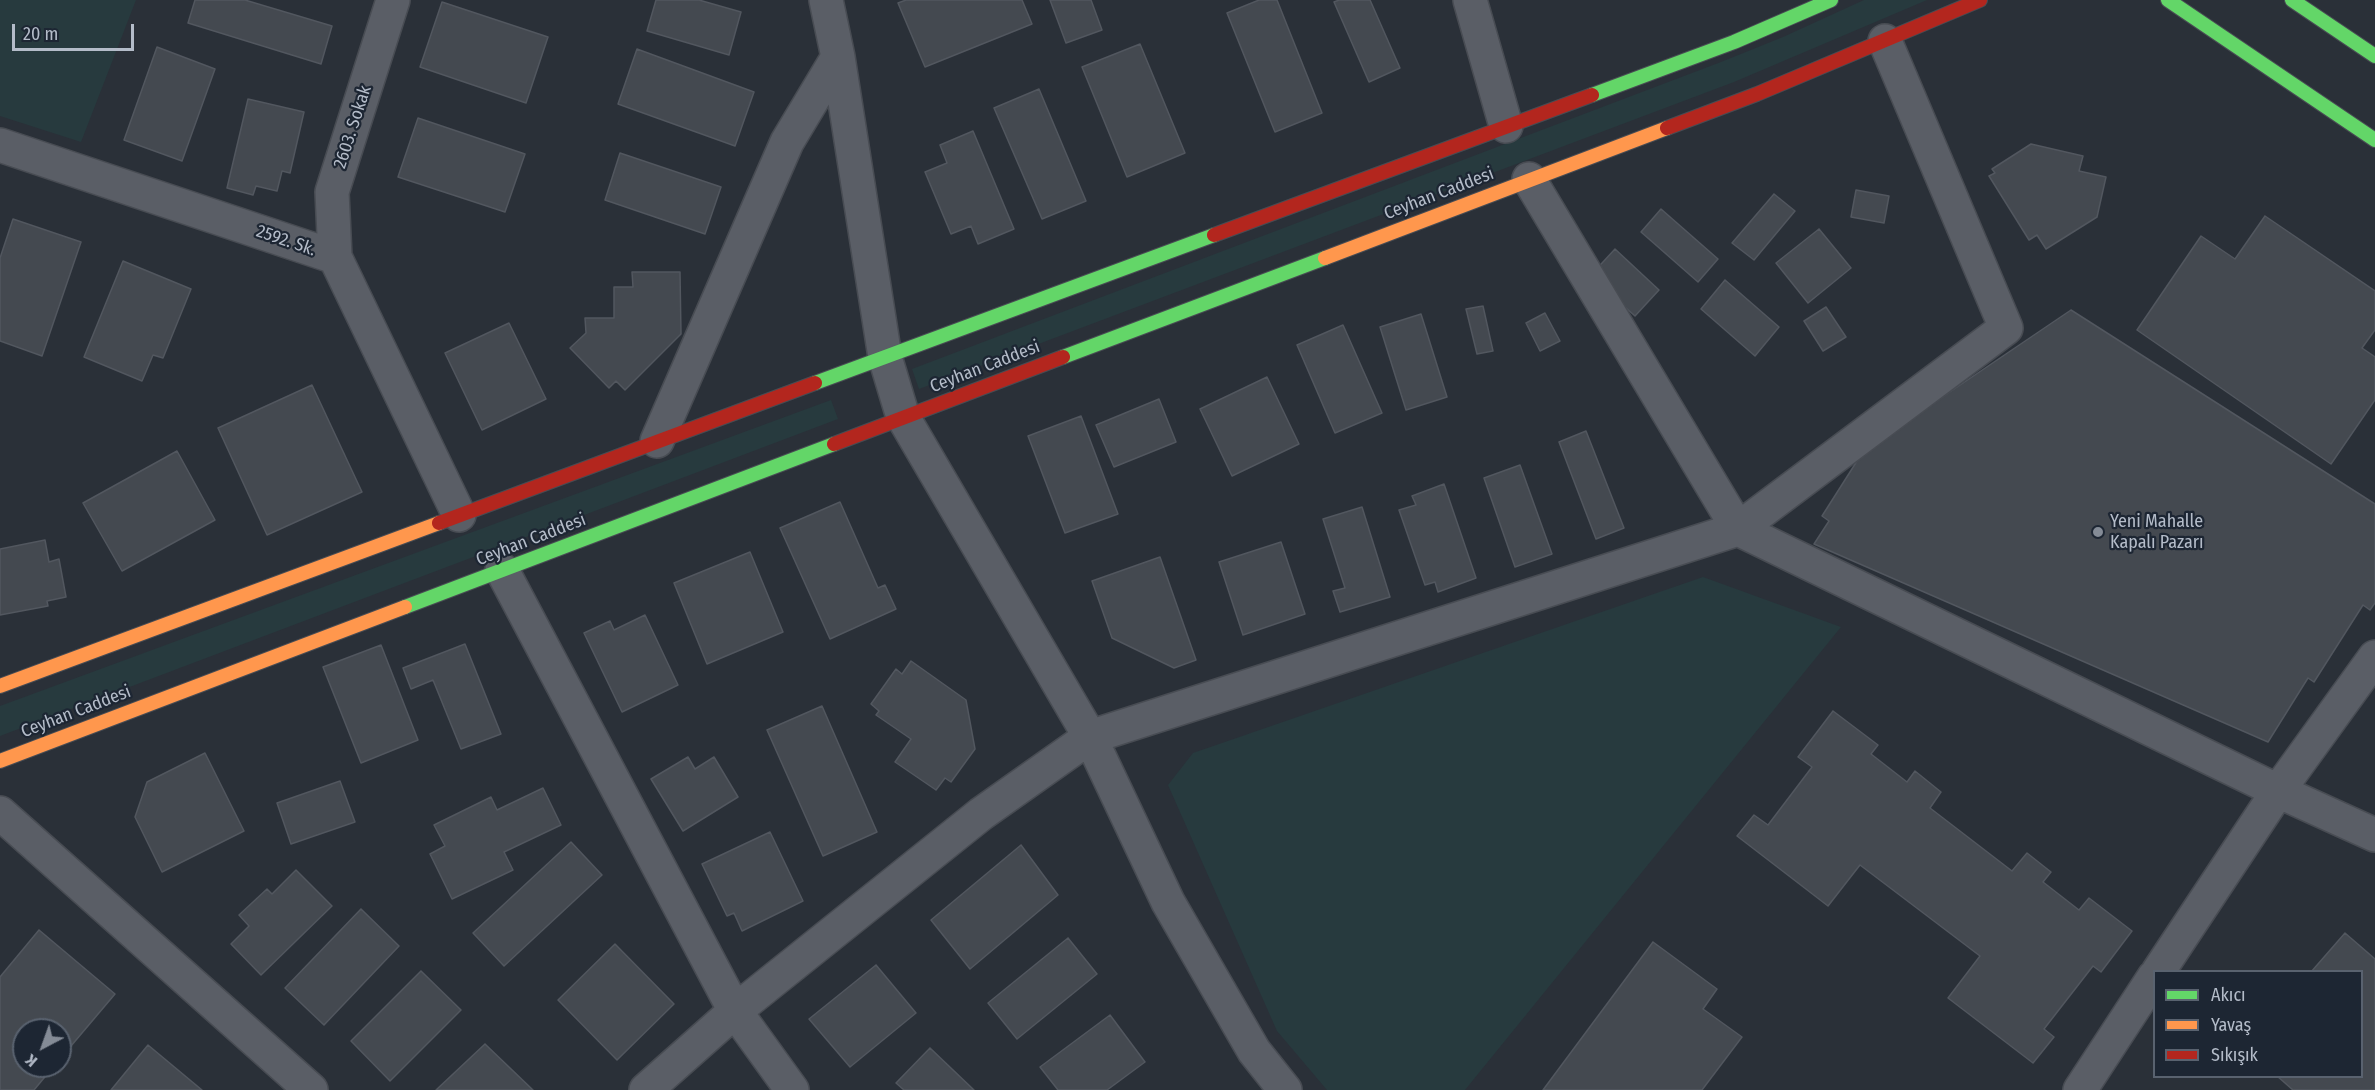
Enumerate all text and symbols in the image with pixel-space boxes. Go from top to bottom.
scale bar [15,12,136,50]
text: 20 m [23,23,58,45]
street label: 2603. Sokak [329,83,377,171]
street label: Ceyhan Caddesi [1381,163,1497,225]
street label: 2592. Sk. [253,221,319,261]
street label: Ceyhan Caddesi [927,336,1043,398]
street label: Ceyhan Caddesi [473,509,589,571]
place label: Yeni Mahalle Kapalı Pazarı [2110,511,2204,554]
marker: Yeni Mahalle Kapalı Pazarı [2091,525,2105,539]
street label: Ceyhan Caddesi [18,681,134,743]
legend [2153,970,2363,1078]
text: Akıcı [2211,984,2246,1006]
text: Yavaş [2211,1014,2251,1036]
north arrow [12,1018,72,1078]
text: Sıkışık [2211,1044,2258,1066]
text: K [21,1050,41,1071]

